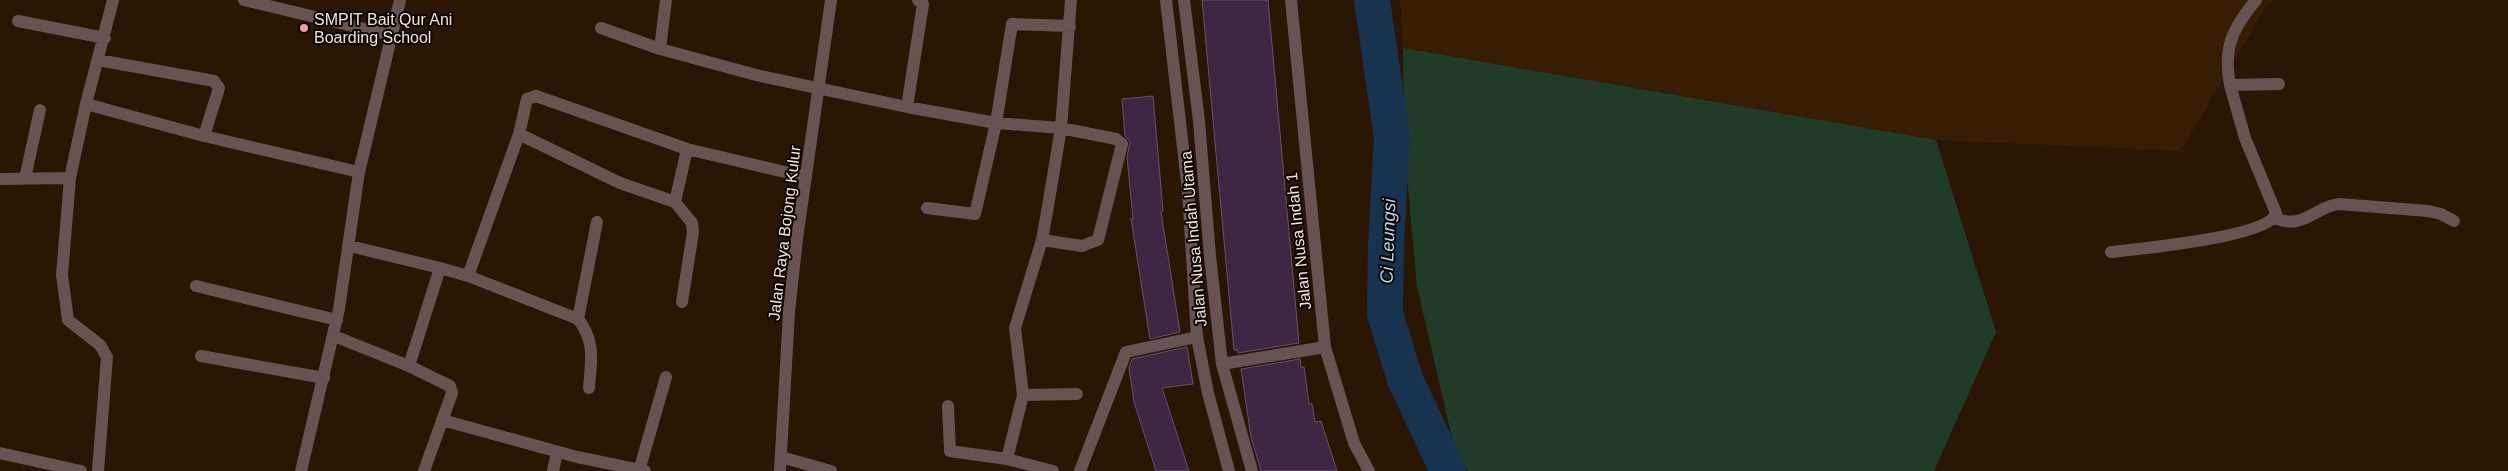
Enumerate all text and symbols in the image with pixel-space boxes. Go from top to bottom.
place label: SMPIT Bait Qur Ani Boarding School [314,11,452,46]
marker: SMPIT Bait Qur Ani Boarding School [298,22,310,34]
street label: Jalan Raya Bojong Kulur [765,144,804,321]
street label: Jalan Nusa Indah Utama [1177,150,1210,327]
street label: Jalan Nusa Indah 1 [1283,171,1314,310]
water label: Ci Leungsi [1377,197,1400,284]

